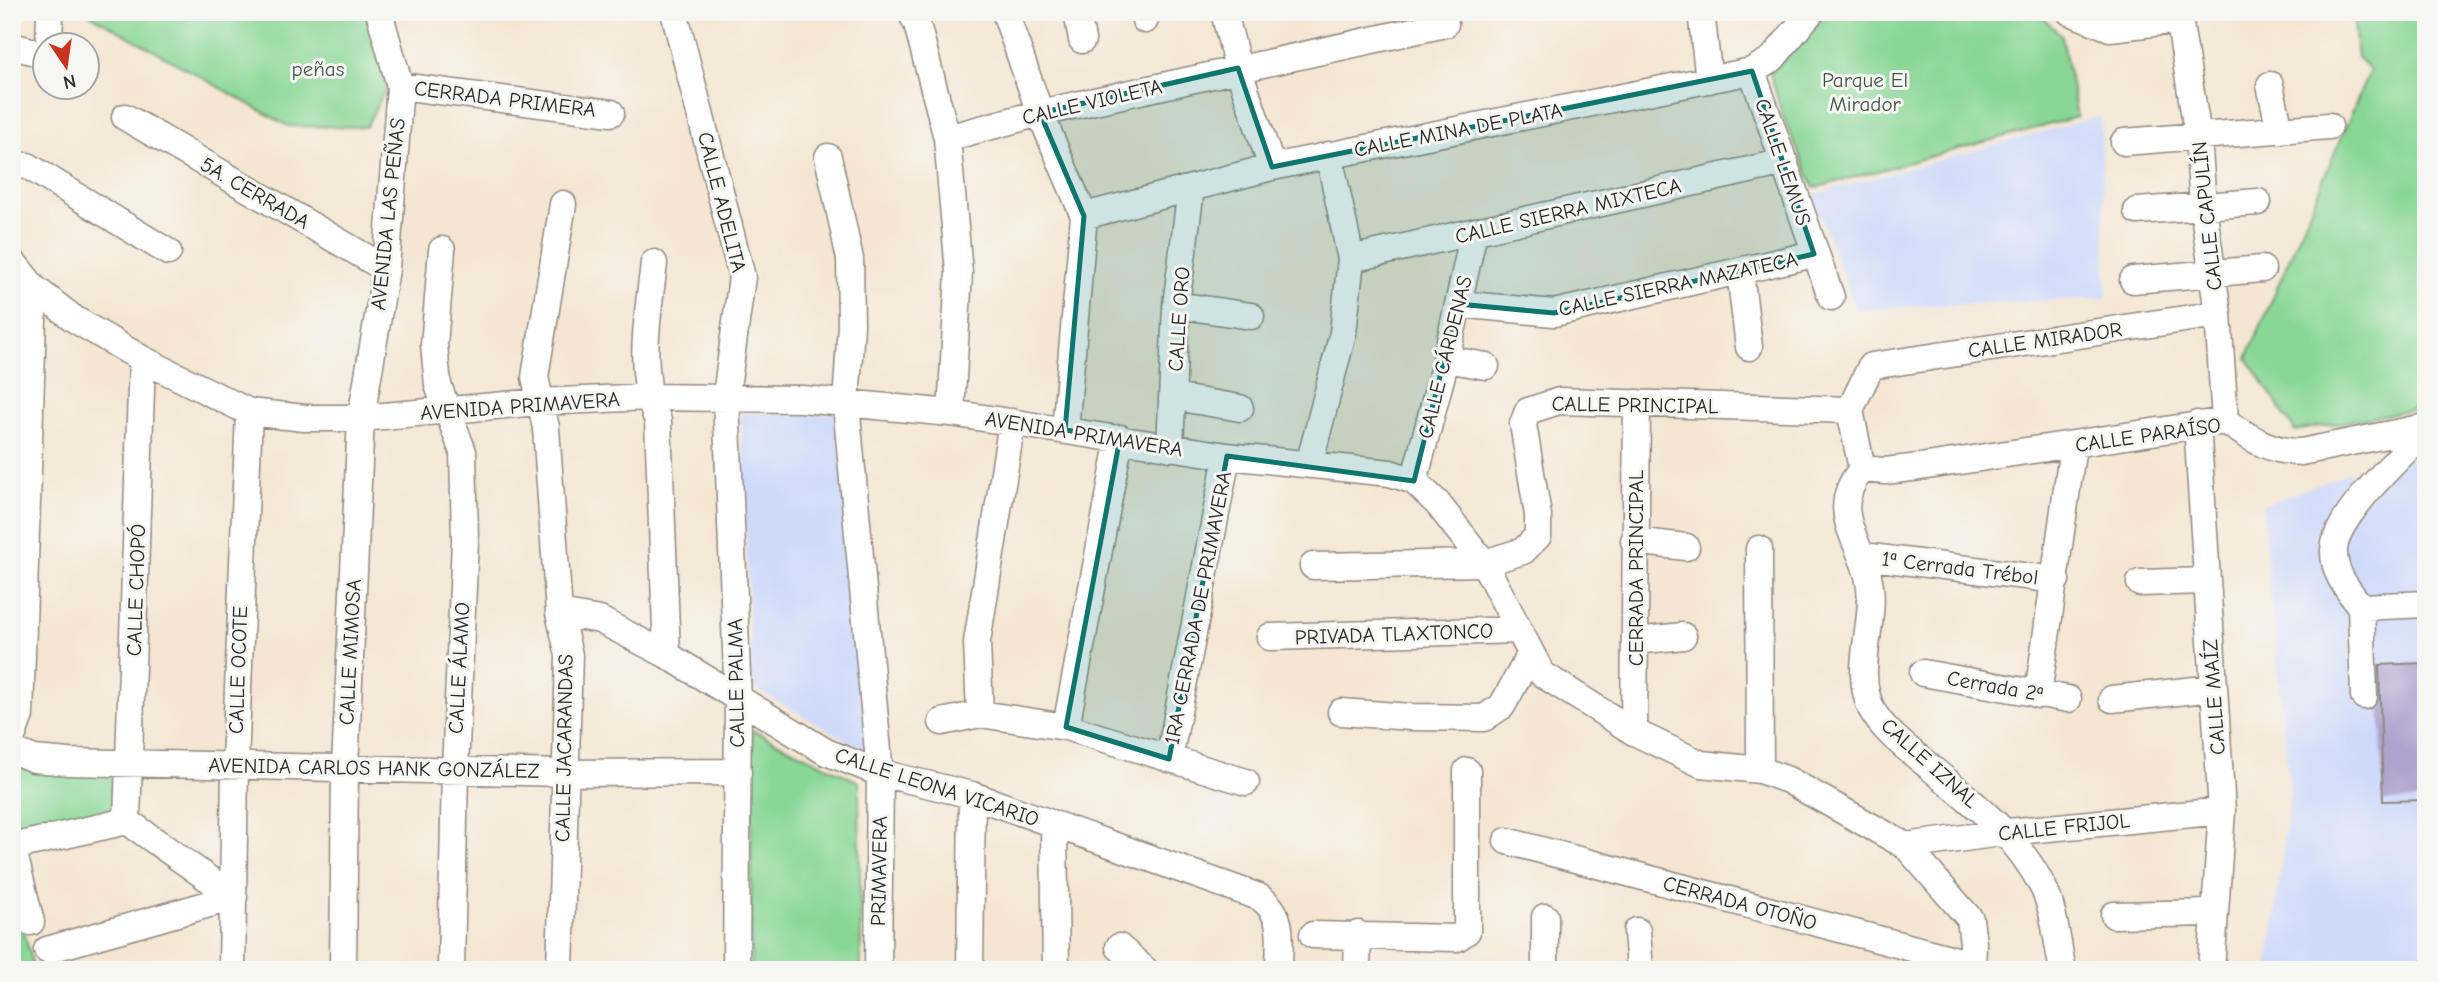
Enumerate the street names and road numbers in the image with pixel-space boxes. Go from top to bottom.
street label: CALLE VIOLETA [1020,74,1164,130]
street label: CERRADA PRIMERA [413,76,597,122]
street label: CALLE LEMUS [1750,95,1816,229]
street label: CALLE MINA DE PLATA [1352,98,1564,162]
street label: AVENIDA LAS PEÑAS [366,117,410,311]
street label: CALLE ADELITA [693,129,751,275]
street label: CALLE CAPULÍN [2187,140,2227,292]
street label: 5A. CERRADA [196,152,314,234]
street label: CALLE SIERRA MIXTECA [1453,173,1683,249]
street label: CALLE SIERRA MAZATECA [1556,247,1800,321]
street label: CALLE ORO [1163,266,1195,372]
street label: CALLE CÁRDENAS [1413,273,1477,441]
street label: CALLE MIRADOR [1966,317,2124,363]
street label: AVENIDA PRIMAVERA [420,387,620,425]
street label: CALLE PRINCIPAL [1551,392,1719,418]
street label: AVENIDA PRIMAVERA [983,407,1185,461]
street label: CALLE PARAÍSO [2074,413,2222,457]
street label: 1RA CERRADA DE PRIMAVERA [1160,469,1236,747]
street label: CERRADA PRINCIPAL [1624,469,1648,666]
street label: CALLE CHOPÓ [122,523,150,657]
street label: 1ª Cerrada Trébol [1880,547,2040,589]
street label: CALLE MIMOSA [334,578,366,726]
street label: CALLE ÁLAMO [444,602,474,734]
street label: CALLE OCOTE [224,605,252,735]
street label: CALLE PALMA [723,618,749,748]
street label: PRIVADA TLAXTONCO [1294,619,1494,649]
street label: CALLE MAÍZ [2198,638,2230,756]
street label: CALLE JACARANDAS [550,654,578,842]
street label: Cerrada 2ª [1945,666,2045,706]
street label: CALLE IZNAL [1876,713,1984,813]
street label: CALLE LEONA VICARIO [832,743,1042,831]
street label: AVENIDA CARLOS HANK GONZÁLEZ [208,753,540,783]
street label: CALLE FRIJOL [1997,808,2132,846]
street label: PRIMAVERA [866,816,892,926]
street label: CERRADA OTOÑO [1660,871,1820,935]

